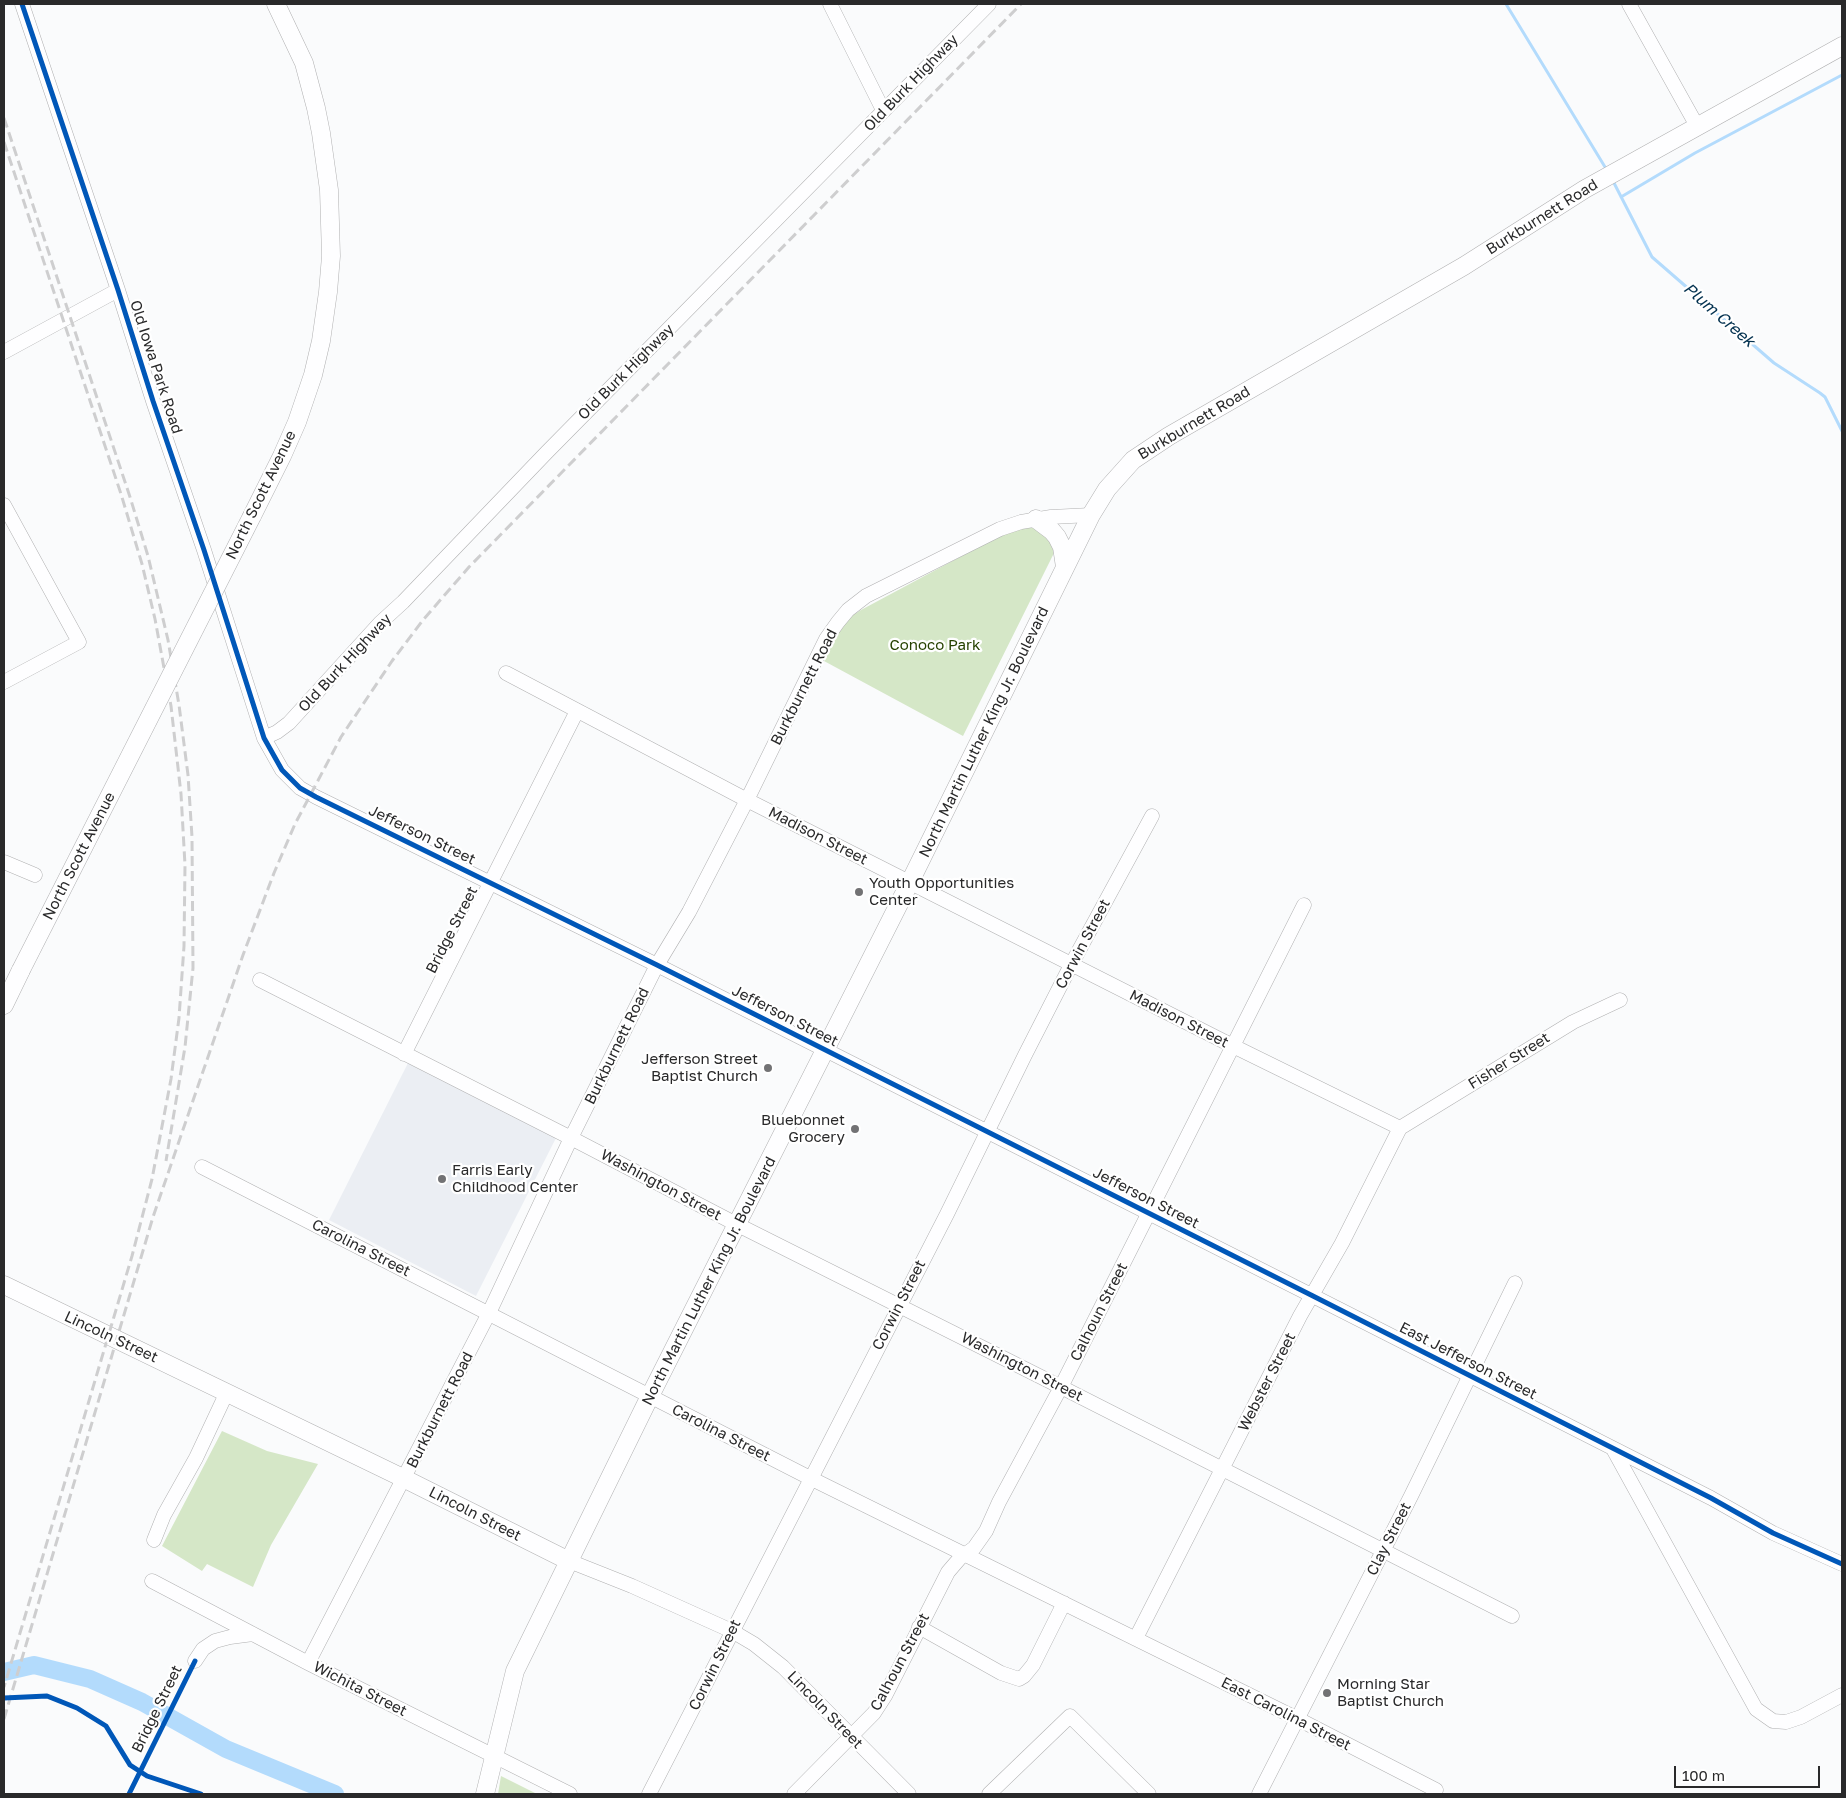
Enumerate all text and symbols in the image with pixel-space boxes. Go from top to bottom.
street label: Old Burk Highway [860,31,962,135]
street label: Burkburnett Road [1483,175,1601,259]
water label: Plum Creek [1679,279,1759,351]
street label: Old Iowa Park Road [126,298,186,436]
street label: Old Burk Highway [574,320,678,424]
street label: Burkburnett Road [1135,382,1253,464]
street label: North Scott Avenue [222,428,300,562]
street label: North Martin Luther King Jr. Boulevard [915,604,1053,860]
street label: Old Burk Highway [295,610,395,716]
street label: Burkburnett Road [767,626,841,748]
park label: Conoco Park [890,636,980,654]
street label: North Scott Avenue [39,789,119,923]
street label: Jefferson Street [366,801,478,869]
street label: Madison Street [765,803,871,869]
place label: Youth Opportunities Center [869,874,1014,909]
street label: Bridge Street [422,883,482,977]
marker: Youth Opportunities Center [853,886,865,898]
street label: Corwin Street [1052,896,1114,992]
street label: Jefferson Street [729,981,841,1051]
street label: Burkburnett Road [581,985,653,1107]
street label: Madison Street [1126,986,1232,1052]
street label: Fisher Street [1465,1029,1553,1093]
place label: Jefferson Street Baptist Church [641,1050,758,1085]
marker: Jefferson Street Baptist Church [762,1062,774,1074]
place label: Bluebonnet Grocery [761,1111,845,1146]
marker: Bluebonnet Grocery [849,1123,861,1135]
street label: Washington Street [597,1146,725,1224]
street label: North Martin Luther King Jr. Boulevard [638,1154,780,1408]
place label: Farris Early Childhood Center [452,1161,578,1196]
street label: Jefferson Street [1090,1163,1202,1233]
marker: Farris Early Childhood Center [436,1173,448,1185]
street label: Carolina Street [309,1215,413,1281]
street label: Corwin Street [869,1257,929,1353]
street label: Calhoun Street [1066,1260,1132,1364]
street label: Lincoln Street [61,1307,161,1367]
street label: East Jefferson Street [1396,1319,1540,1403]
street label: Washington Street [958,1328,1086,1406]
street label: Webster Street [1234,1330,1300,1434]
street label: Burkburnett Road [403,1349,477,1471]
street label: Carolina Street [669,1400,773,1466]
street label: Lincoln Street [426,1483,524,1545]
street label: Clay Street [1363,1499,1415,1579]
street label: Calhoun Street [867,1610,933,1714]
street label: Corwin Street [685,1617,745,1713]
street label: Wichita Street [310,1658,410,1720]
street label: Bridge Street [128,1662,186,1756]
street label: Lincoln Street [783,1667,867,1753]
street label: East Carolina Street [1218,1673,1354,1755]
place label: Morning Star Baptist Church [1337,1675,1444,1710]
marker: Morning Star Baptist Church [1321,1687,1333,1699]
scale bar [1676,1756,1822,1788]
text: 100 m [1682,1766,1725,1784]

